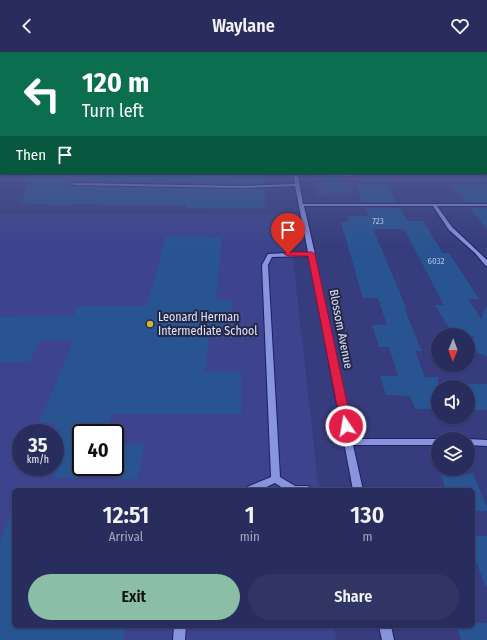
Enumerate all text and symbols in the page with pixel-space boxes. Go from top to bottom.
icon: back [16,15,38,37]
text: Waylane [212,15,275,37]
icon: heart [449,15,471,37]
text: 120 m [82,66,149,99]
icon: left [16,68,68,120]
text: Turn left [82,100,144,122]
icon: arrive [54,144,76,166]
text: Then [16,146,46,164]
pin [271,213,305,254]
house number: 723 [372,216,384,226]
icon: arrive [277,219,299,241]
house number: 6032 [427,256,445,266]
street label: Blossom Avenue [326,288,356,370]
place label: Leonard Herman Intermediate School [158,310,258,338]
marker: Leonard Herman Intermediate School [145,319,155,329]
north arrow [431,328,475,372]
map controls [431,328,475,476]
button: sound [431,380,475,424]
position arrow [325,405,367,447]
speed limit sign: 40 [72,424,124,476]
button: layers [431,432,475,476]
text: 35 [28,433,48,457]
text: km/h [27,454,49,466]
text: 12:51 [102,501,149,529]
text: 1 [245,501,255,529]
text: 130 [350,501,385,529]
text: Arrival [109,529,143,544]
text: min [240,529,260,544]
text: m [362,529,372,544]
button: Exit [28,574,240,620]
button: Share [248,574,459,620]

